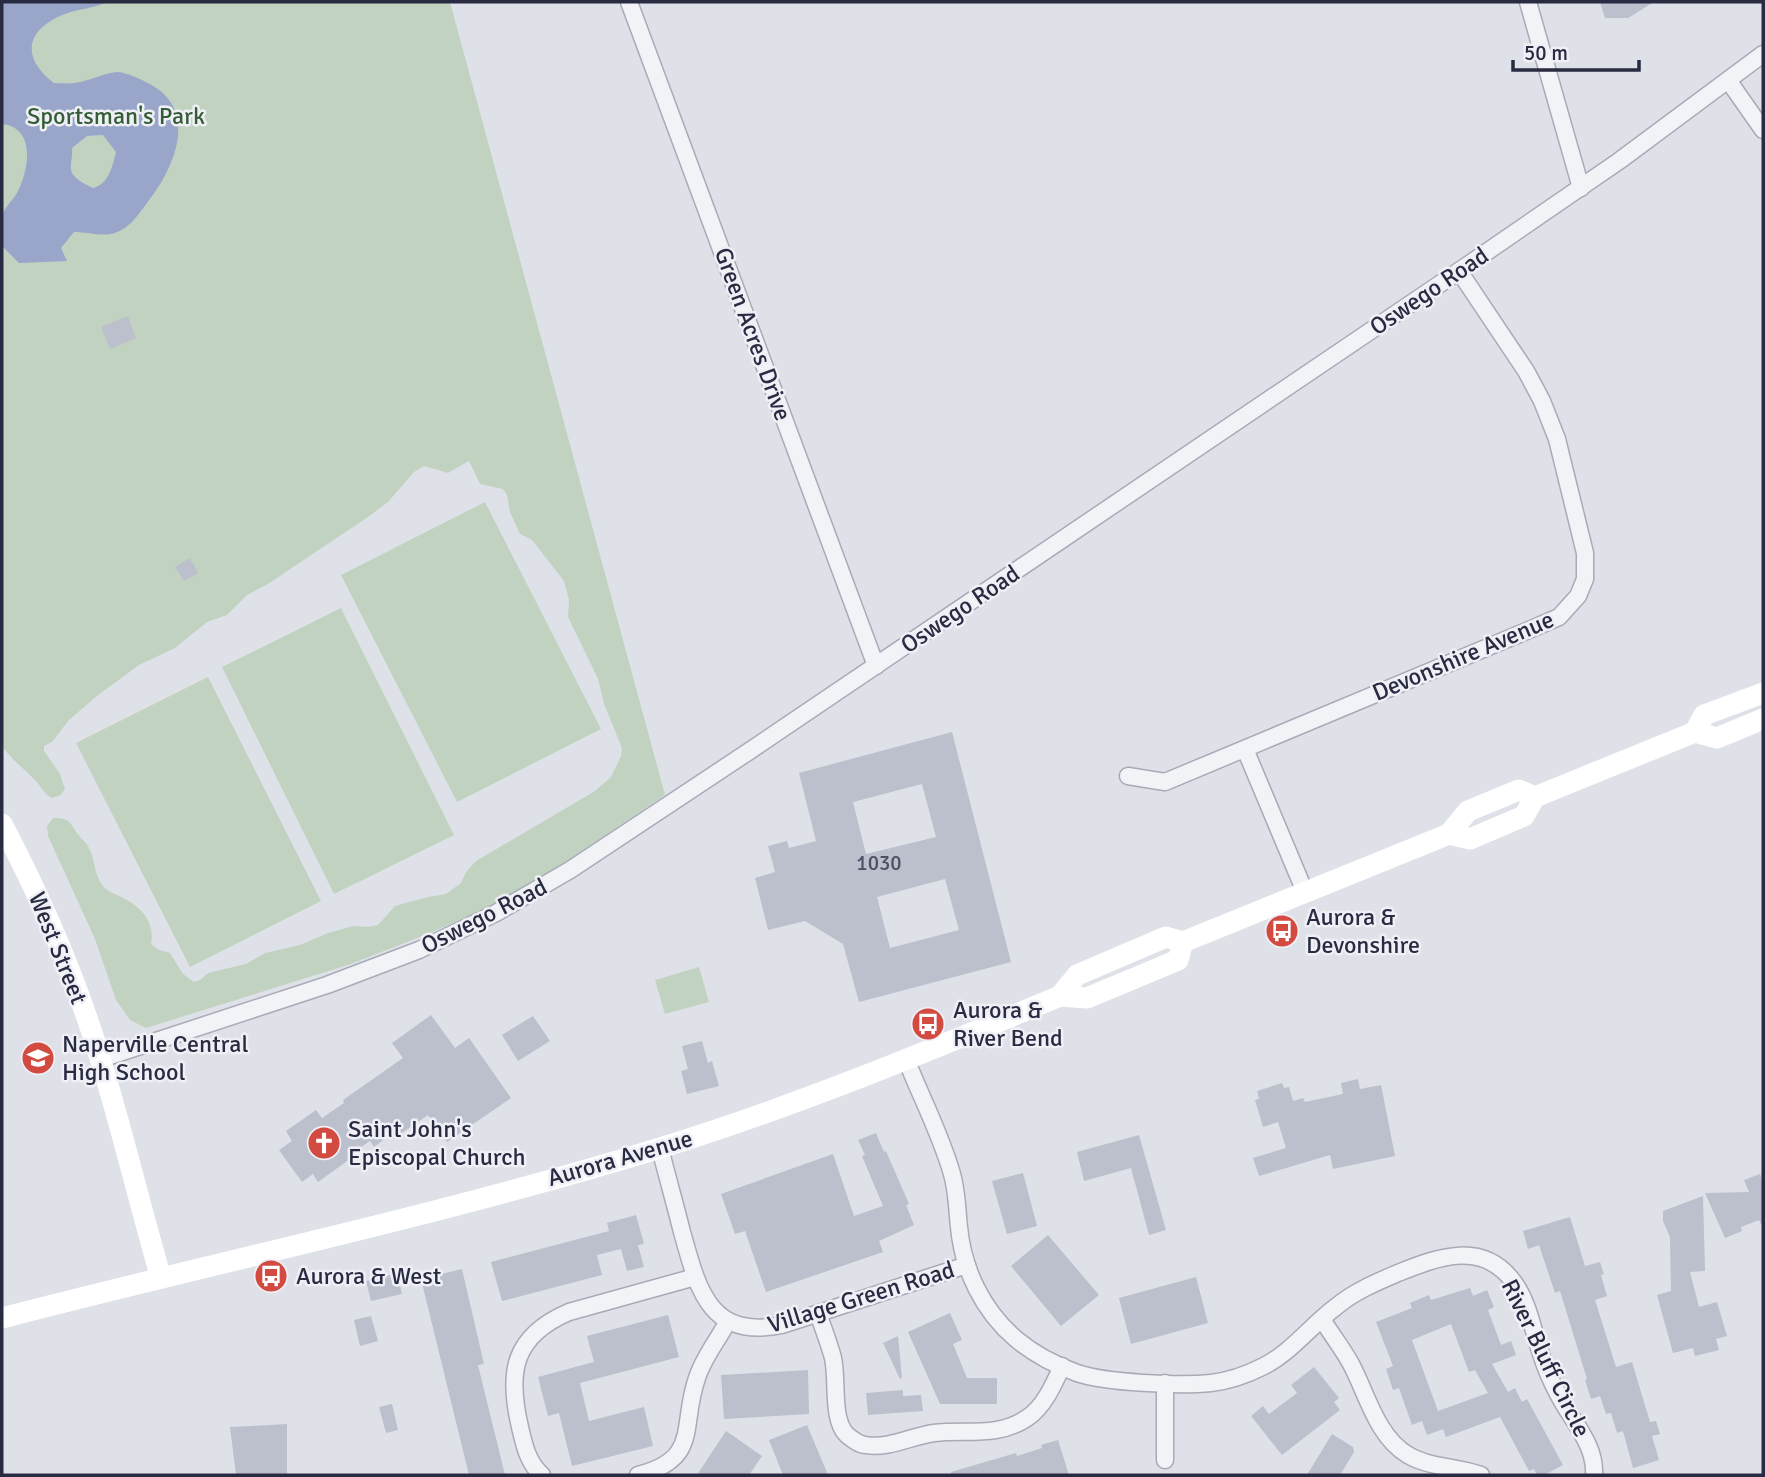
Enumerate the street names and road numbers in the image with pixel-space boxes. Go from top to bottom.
street label: Oswego Road [1364,240,1494,342]
street label: Green Acres Drive [708,243,798,425]
street label: Oswego Road [895,558,1025,660]
street label: Devonshire Avenue [1368,604,1558,708]
street label: Oswego Road [416,872,552,960]
street label: West Street [22,888,94,1008]
street label: Aurora Avenue [544,1123,696,1193]
street label: Village Green Road [764,1254,958,1340]
street label: River Bluff Circle [1495,1274,1597,1442]

